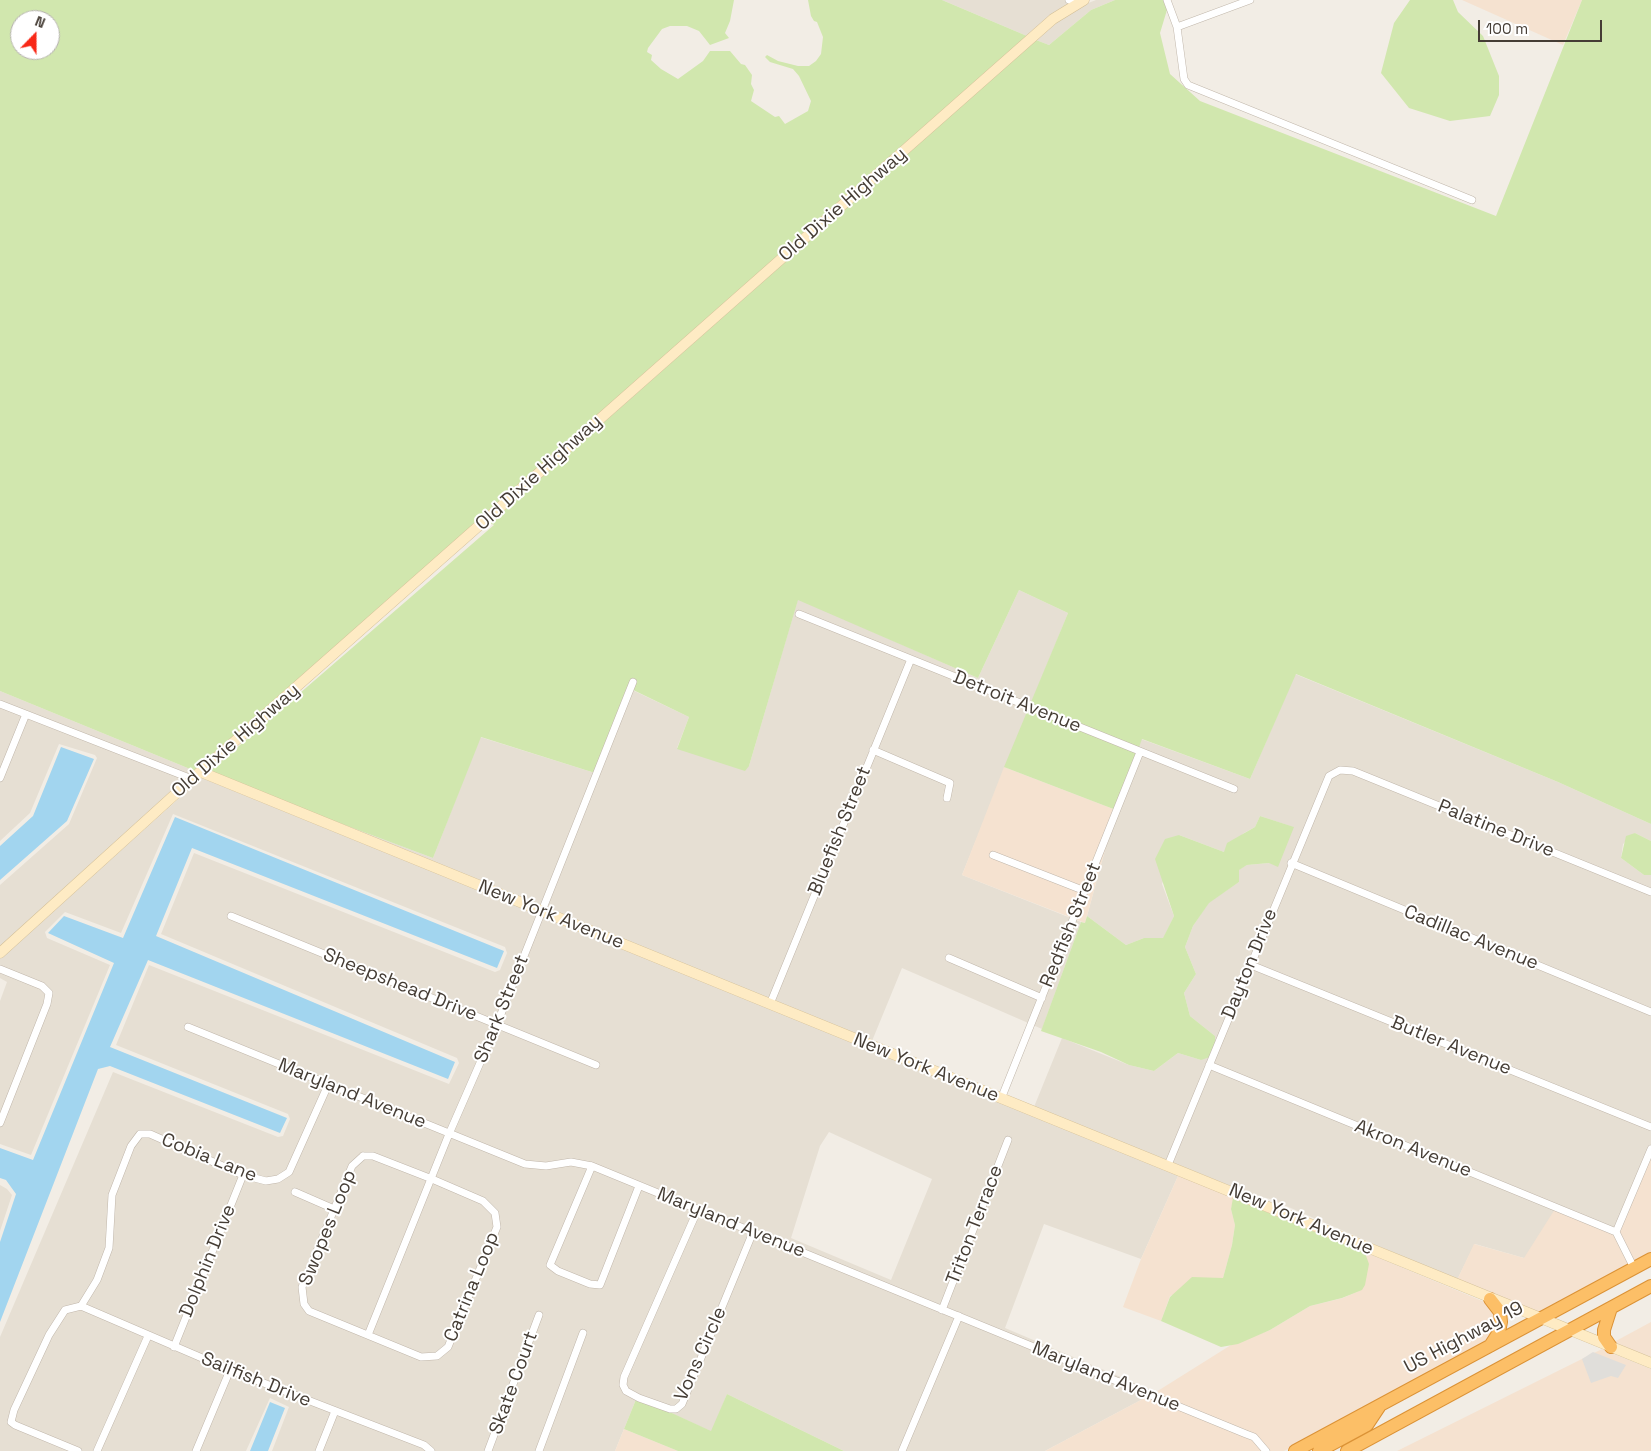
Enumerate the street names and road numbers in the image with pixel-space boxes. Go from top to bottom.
street label: Old Dixie Highway [774,143,912,267]
street label: Old Dixie Highway [471,410,607,536]
street label: Detroit Avenue [950,666,1084,738]
street label: Old Dixie Highway [167,679,305,803]
street label: Bluefish Street [804,763,876,899]
street label: Palatine Drive [1434,795,1558,863]
street label: Redfish Street [1036,859,1106,991]
street label: New York Avenue [475,875,627,955]
street label: Cadillac Avenue [1400,901,1542,975]
street label: Dayton Drive [1217,905,1283,1023]
street label: Sheepshead Drive [320,944,480,1026]
street label: Shark Street [470,952,534,1066]
street label: Butler Avenue [1387,1011,1515,1081]
street label: New York Avenue [850,1028,1002,1108]
street label: Maryland Avenue [275,1054,429,1134]
street label: Akron Avenue [1351,1115,1475,1183]
street label: Cobia Lane [158,1129,260,1187]
street label: Triton Terrace [942,1162,1008,1288]
street label: Swopes Loop [294,1167,362,1289]
street label: New York Avenue [1225,1179,1377,1261]
street label: Maryland Avenue [654,1183,808,1263]
street label: Dolphin Drive [175,1201,241,1321]
street label: Catrina Loop [440,1229,504,1345]
street label: US Highway 19 [1400,1297,1528,1379]
street label: Vons Circle [670,1304,732,1404]
street label: Skate Court [485,1328,543,1438]
street label: Maryland Avenue [1029,1337,1183,1417]
street label: Sailfish Drive [198,1348,314,1412]

